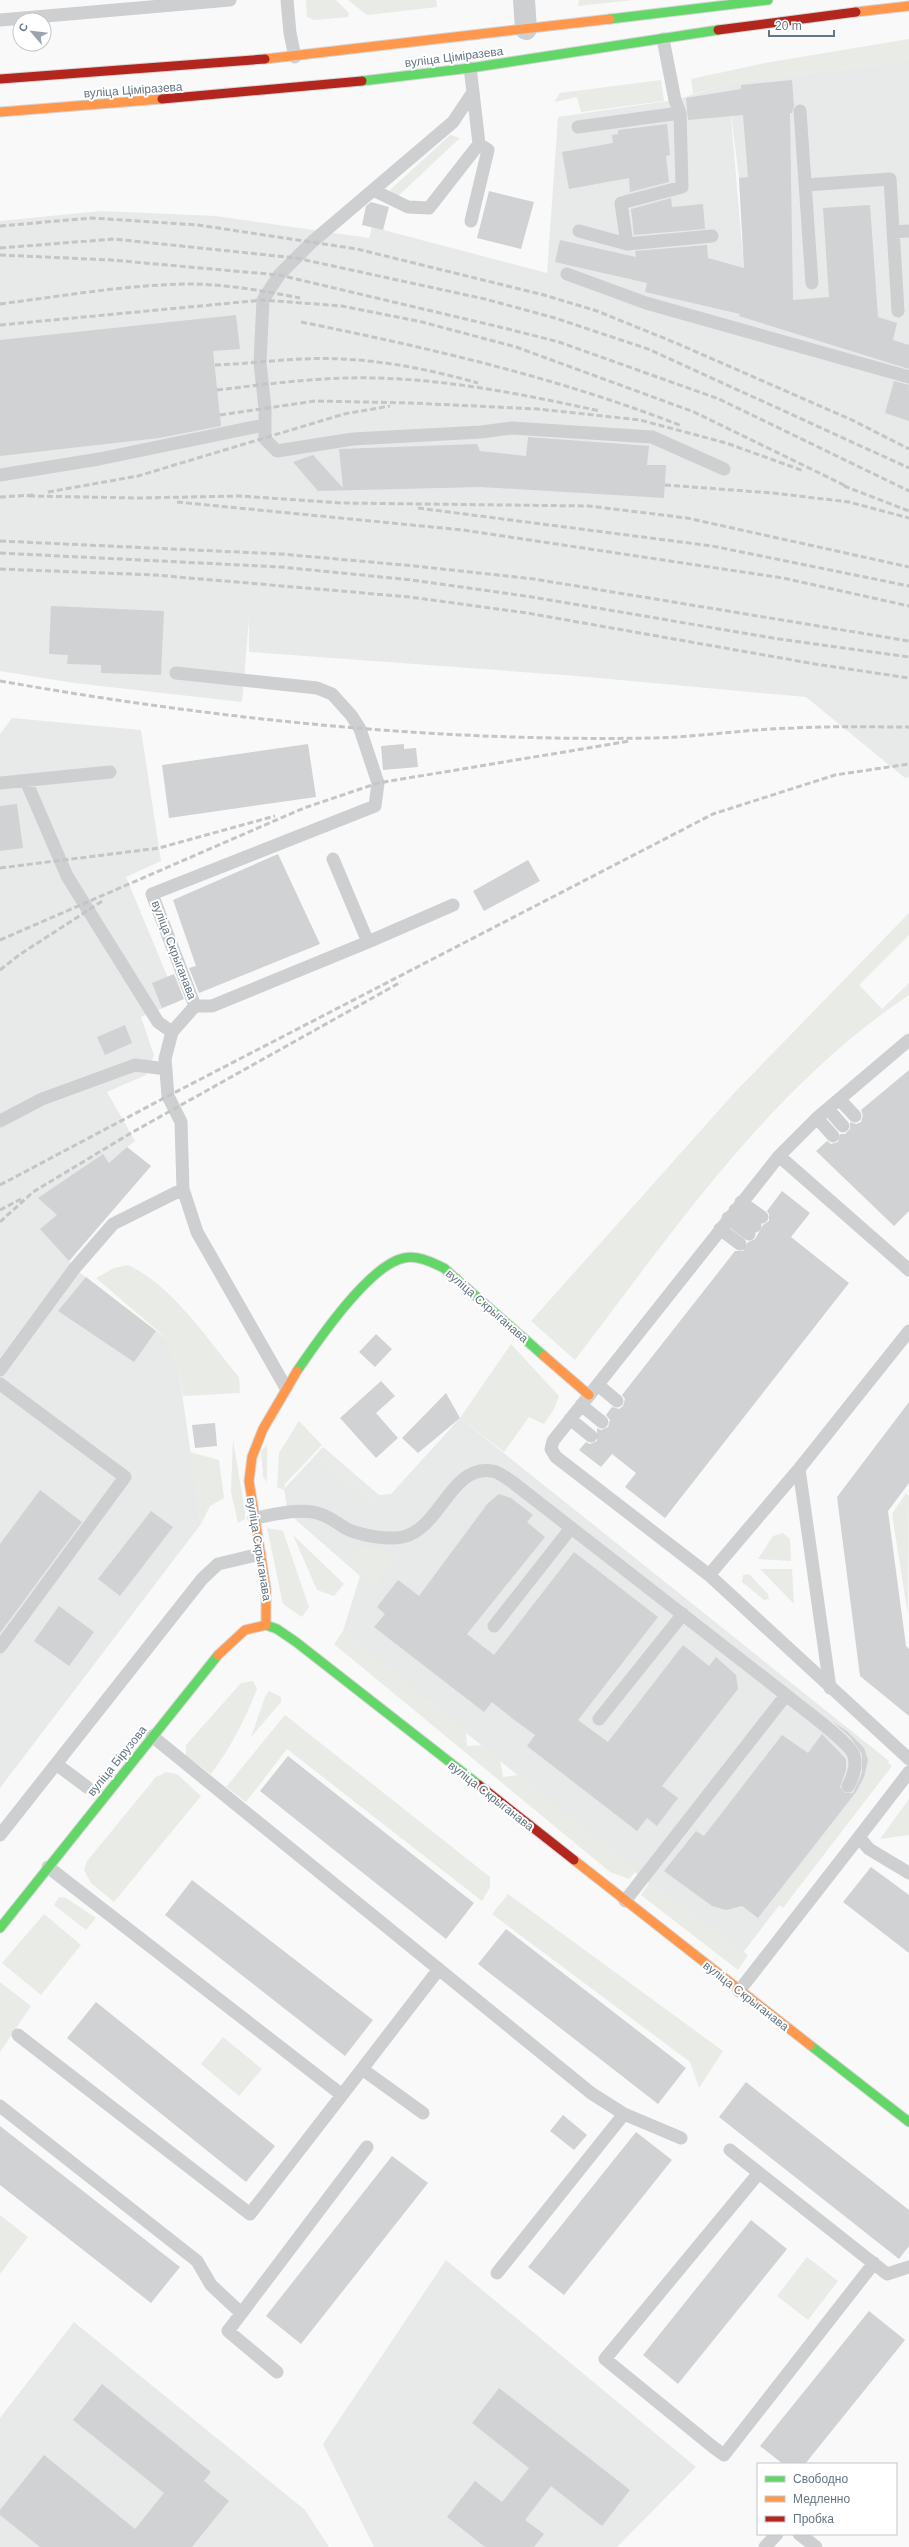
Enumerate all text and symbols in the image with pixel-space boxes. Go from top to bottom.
north arrow [12,12,52,52]
scale bar [769,12,834,38]
text: 20 m [775,19,802,33]
text: С [16,21,30,34]
street label: вуліца Ціміразева [404,44,504,70]
street label: вуліца Ціміразева [83,80,183,100]
street label: вуліца Скрыганава [149,899,199,1002]
street label: вуліца Скрыганава [443,1266,531,1346]
street label: вуліца Скрыганава [244,1496,274,1602]
street label: вуліца Бірузова [84,1723,150,1799]
street label: вуліца Скрыганава [445,1758,537,1834]
street label: вуліца Скрыганава [700,1958,792,2034]
legend [757,2463,897,2535]
text: Свободно [793,2472,848,2486]
text: Медленно [793,2492,850,2506]
text: Пробка [793,2512,834,2526]

